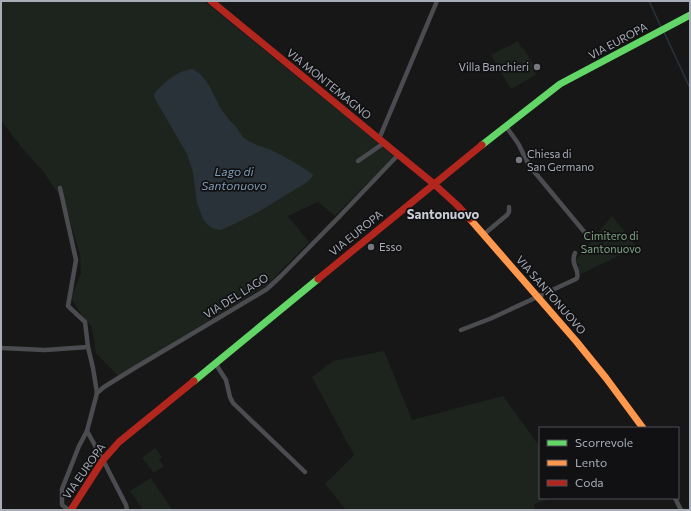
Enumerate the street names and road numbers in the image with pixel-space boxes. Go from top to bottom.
street label: VIA EUROPA [586,19,650,62]
street label: VIA MONTEMAGNO [285,46,374,122]
street label: VIA EUROPA [326,207,385,258]
street label: VIA SANTONUOVO [514,253,589,337]
street label: VIA DEL LAGO [201,270,271,321]
street label: VIA EUROPA [60,440,108,501]

